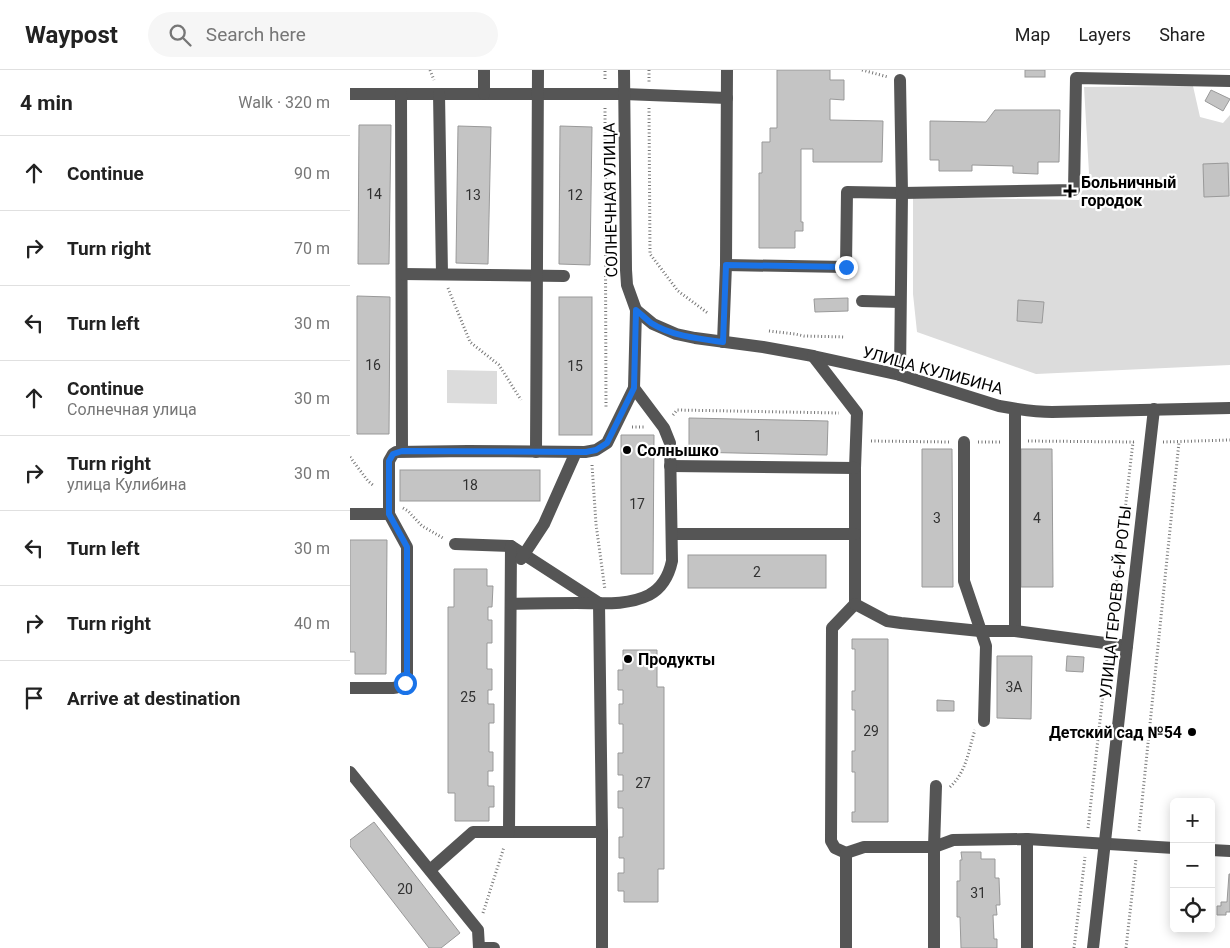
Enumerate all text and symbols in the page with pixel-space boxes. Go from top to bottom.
search box [148,12,498,57]
text: Waypost [25,21,118,49]
icon: search [166,21,194,49]
text: Search here [206,23,306,46]
text: Map [1015,24,1050,45]
text: Layers [1078,24,1131,45]
text: Share [1159,24,1205,45]
text: 4 min [20,91,73,115]
text: Walk · 320 m [238,93,330,112]
street label: СОЛНЕЧНАЯ УЛИЦА [600,122,621,278]
icon: ahead [20,159,48,187]
text: Continue [67,162,144,185]
text: 90 m [294,164,330,183]
place label: Больничный городок [1081,173,1176,210]
marker: Больничный городок [1063,184,1077,198]
house number: 14 [366,186,382,202]
house number: 13 [465,187,481,203]
house number: 12 [567,187,583,203]
icon: right [20,234,48,262]
text: Turn right [67,237,151,260]
text: 70 m [294,239,330,258]
route end [835,256,858,279]
icon: left [20,309,48,337]
text: Turn left [67,312,140,335]
text: 30 m [294,314,330,333]
street label: УЛИЦА КУЛИБИНА [860,343,1006,399]
house number: 16 [365,357,381,373]
house number: 15 [567,358,583,374]
text: Continue [67,377,144,400]
icon: ahead [20,384,48,412]
text: 30 m [294,389,330,408]
text: Солнечная улица [67,400,197,419]
house number: 1 [754,428,762,444]
place label: Солнышко [637,441,719,460]
marker: Солнышко [621,444,633,456]
text: Turn right [67,452,151,475]
icon: right [20,459,48,487]
text: 30 m [294,464,330,483]
text: улица Кулибина [67,475,186,494]
house number: 18 [462,477,478,493]
house number: 17 [629,496,645,512]
street label: УЛИЦА ГЕРОЕВ 6-Й РОТЫ [1096,505,1135,699]
house number: 3 [933,510,941,526]
house number: 4 [1033,510,1041,526]
icon: left [20,534,48,562]
text: Turn left [67,537,140,560]
text: 30 m [294,539,330,558]
house number: 2 [753,564,761,580]
icon: right [20,609,48,637]
text: Turn right [67,612,151,635]
text: 40 m [294,614,330,633]
place label: Продукты [638,650,715,669]
marker: Продукты [622,653,634,665]
route start [394,672,417,695]
house number: 3А [1005,679,1023,695]
icon: arrive [20,684,48,712]
text: Arrive at destination [67,687,240,710]
house number: 25 [460,689,476,705]
house number: 29 [863,723,879,739]
place label: Детский сад №54 [1049,723,1182,742]
marker: Детский сад №54 [1186,726,1198,738]
house number: 27 [635,775,651,791]
map controls [1170,798,1215,933]
button: + [1170,798,1215,843]
button: − [1170,843,1215,888]
house number: 20 [397,881,413,897]
house number: 31 [970,885,986,901]
button: locate [1170,888,1215,933]

